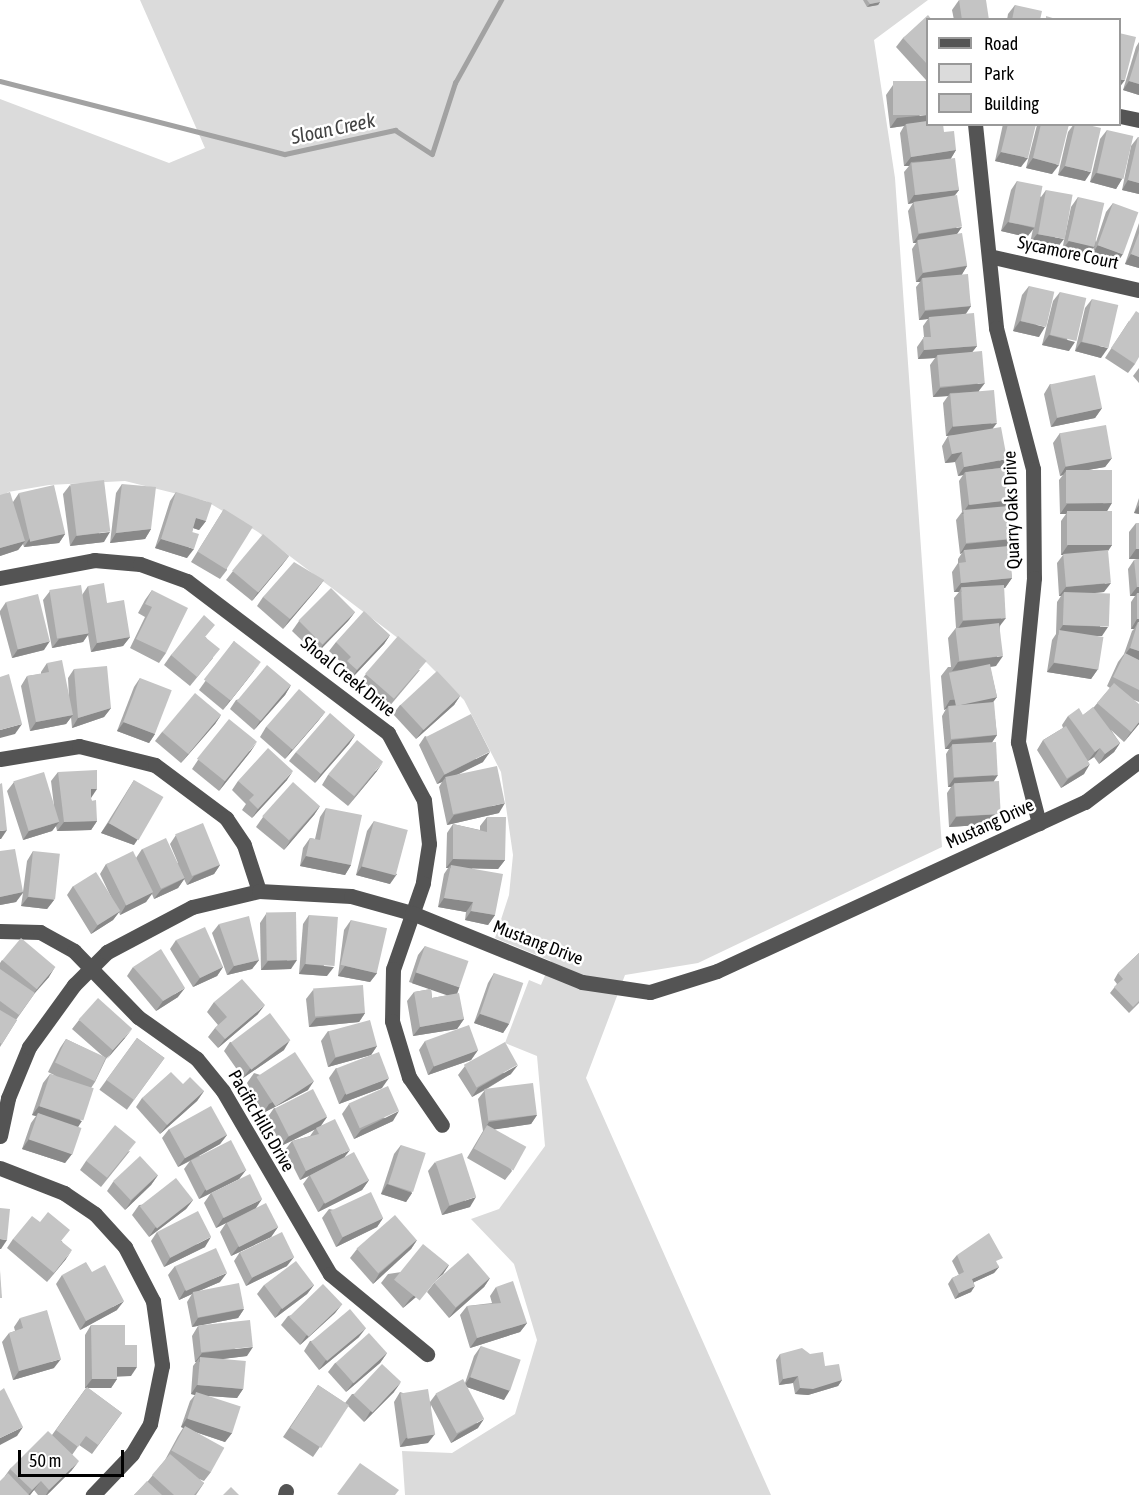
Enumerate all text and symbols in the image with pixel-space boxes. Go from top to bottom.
legend [926,18,1121,126]
text: Road [984,33,1018,54]
text: Park [984,63,1014,84]
text: Building [984,93,1039,114]
water label: Sloan Creek [289,107,377,149]
street label: Sycamore Court [1016,232,1120,274]
street label: Quarry Oaks Drive [999,450,1025,570]
street label: Shoal Creek Drive [296,632,400,722]
street label: Mustang Drive [943,794,1037,854]
street label: Mustang Drive [490,916,586,970]
street label: Pacific Hills Drive [223,1066,299,1176]
scale bar [21,1438,128,1476]
text: 50 m [29,1450,61,1471]

